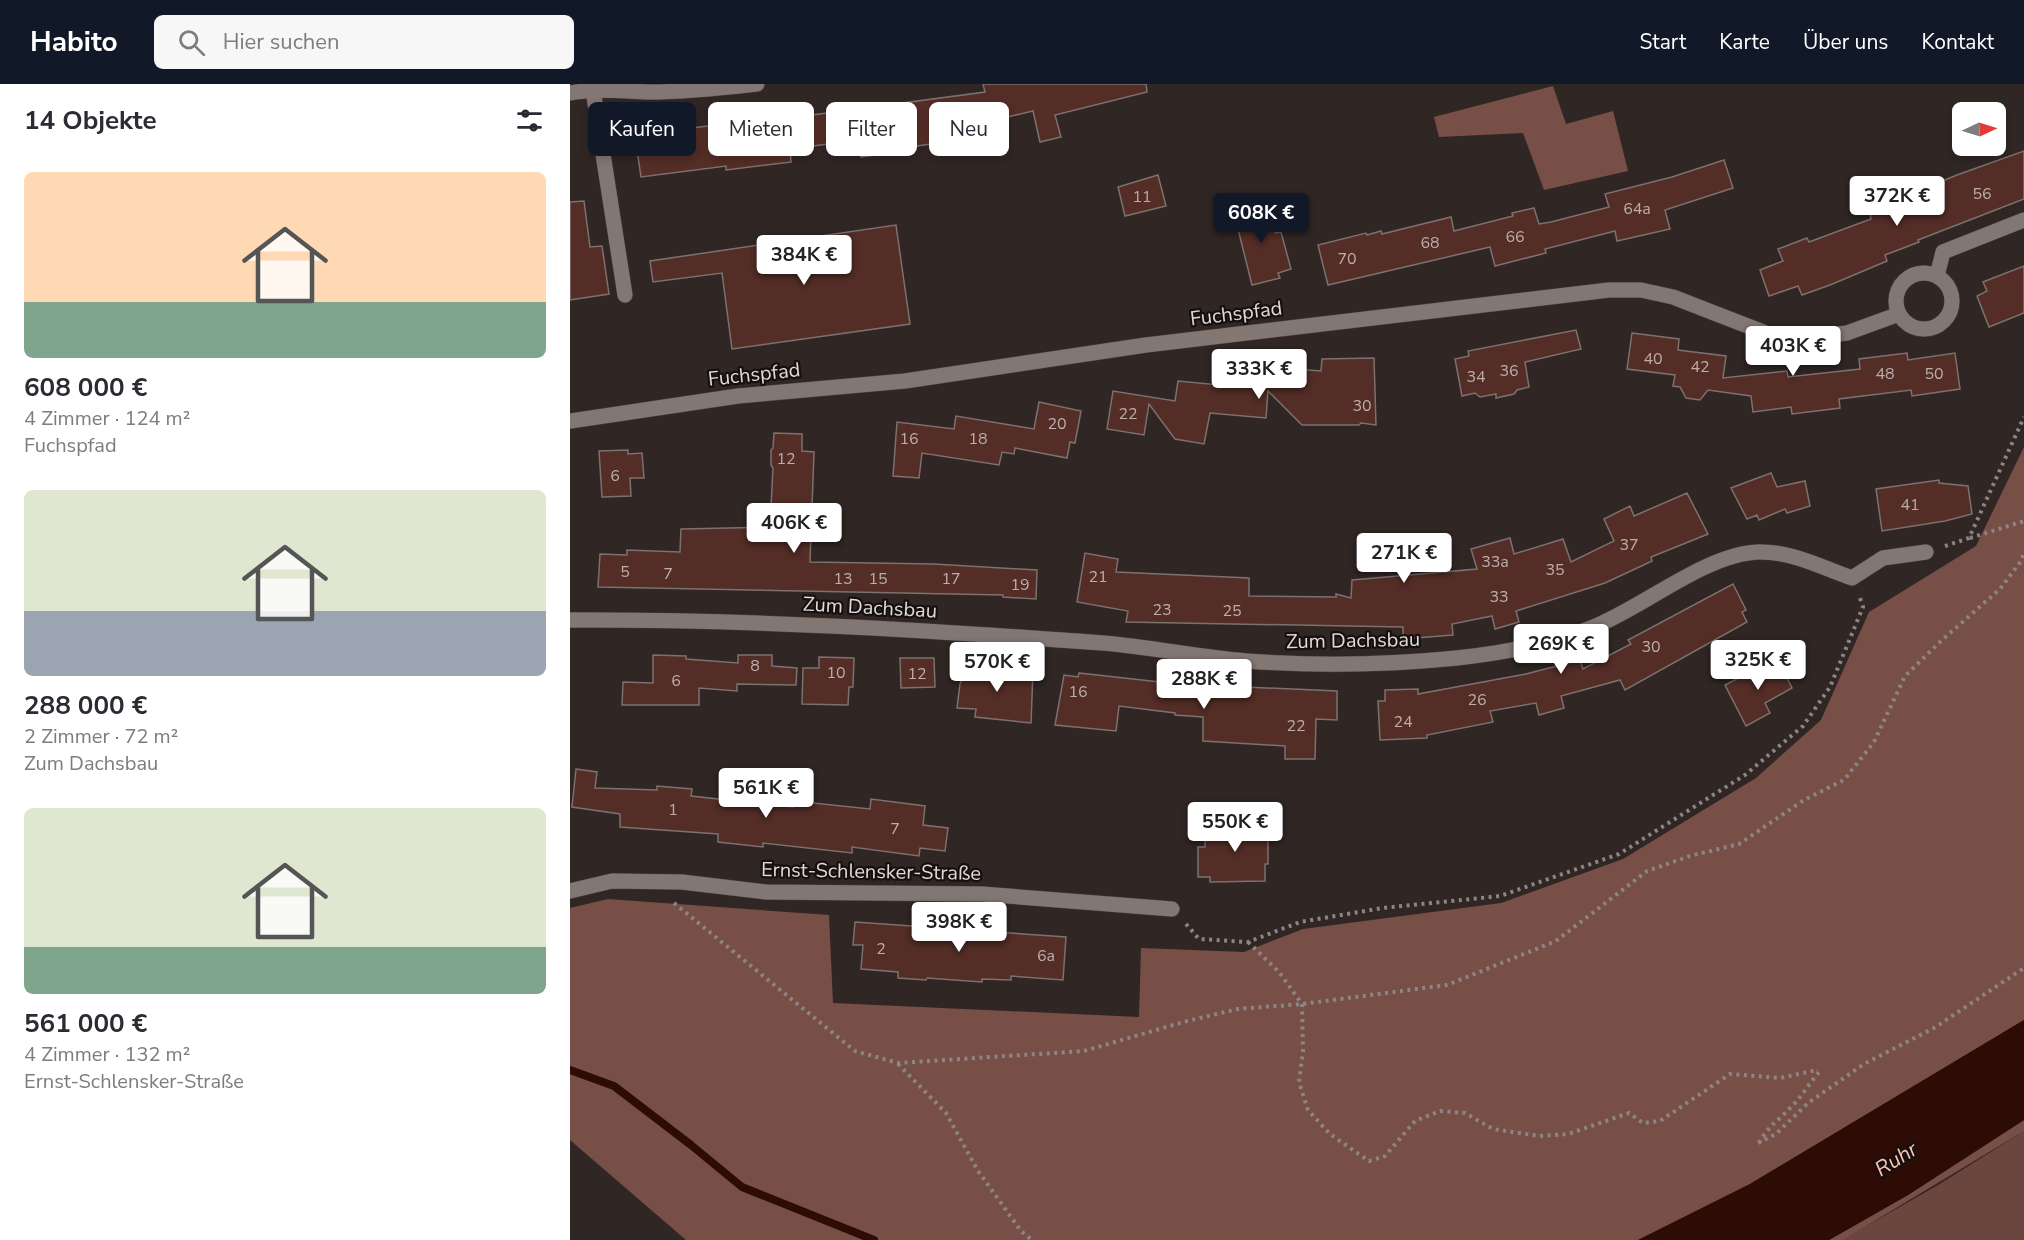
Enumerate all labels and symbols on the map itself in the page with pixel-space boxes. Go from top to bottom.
north arrow [1952,102,2006,156]
pin: 372K € [1848,176,1946,227]
house number: 56 [1972,183,1992,205]
house number: 11 [1132,186,1152,208]
pin: 608K € [1212,193,1310,244]
house number: 64a [1623,198,1651,220]
house number: 66 [1505,226,1525,248]
house number: 68 [1420,232,1440,254]
pin: 384K € [755,235,853,286]
house number: 70 [1337,248,1357,270]
street label: Fuchspfad [1188,294,1284,333]
pin: 403K € [1744,326,1842,377]
house number: 40 [1643,348,1663,370]
pin: 333K € [1210,349,1308,400]
street label: Fuchspfad [707,356,801,393]
house number: 42 [1690,356,1710,378]
house number: 36 [1499,360,1519,382]
house number: 48 [1875,363,1895,385]
house number: 50 [1924,363,1944,385]
house number: 34 [1466,366,1486,388]
house number: 30 [1352,395,1372,417]
house number: 22 [1118,403,1138,425]
house number: 20 [1047,413,1067,435]
house number: 16 [899,428,919,450]
house number: 18 [968,428,988,450]
house number: 12 [776,448,796,470]
house number: 6 [610,465,620,487]
house number: 41 [1900,494,1920,516]
pin: 406K € [745,503,843,554]
pin: 271K € [1355,533,1453,584]
house number: 37 [1619,534,1639,556]
house number: 33a [1481,551,1509,573]
house number: 35 [1545,559,1565,581]
house number: 5 [620,561,630,583]
house number: 7 [663,563,673,585]
house number: 21 [1088,566,1108,588]
house number: 13 [833,568,853,590]
house number: 15 [868,568,888,590]
house number: 17 [941,568,961,590]
house number: 19 [1010,574,1030,596]
house number: 33 [1489,586,1509,608]
street label: Zum Dachsbau [802,591,938,624]
house number: 23 [1152,599,1172,621]
house number: 25 [1222,600,1242,622]
pin: 269K € [1512,624,1610,675]
street label: Zum Dachsbau [1286,626,1420,655]
house number: 30 [1641,636,1661,658]
pin: 325K € [1709,640,1807,691]
pin: 570K € [948,642,1046,693]
house number: 8 [750,655,760,677]
pin: 288K € [1155,659,1253,710]
house number: 10 [826,662,846,684]
house number: 12 [907,663,927,685]
house number: 6 [671,670,681,692]
house number: 16 [1068,681,1088,703]
house number: 26 [1467,689,1487,711]
house number: 24 [1393,711,1413,733]
house number: 22 [1286,715,1306,737]
pin: 561K € [717,768,815,819]
house number: 1 [668,799,678,821]
pin: 550K € [1186,802,1284,853]
house number: 7 [890,818,900,840]
street label: Ernst-Schlensker-Straße [761,856,981,887]
pin: 398K € [910,902,1008,953]
house number: 2 [876,938,886,960]
house number: 6a [1037,945,1055,967]
water label: Ruhr [1869,1135,1923,1183]

